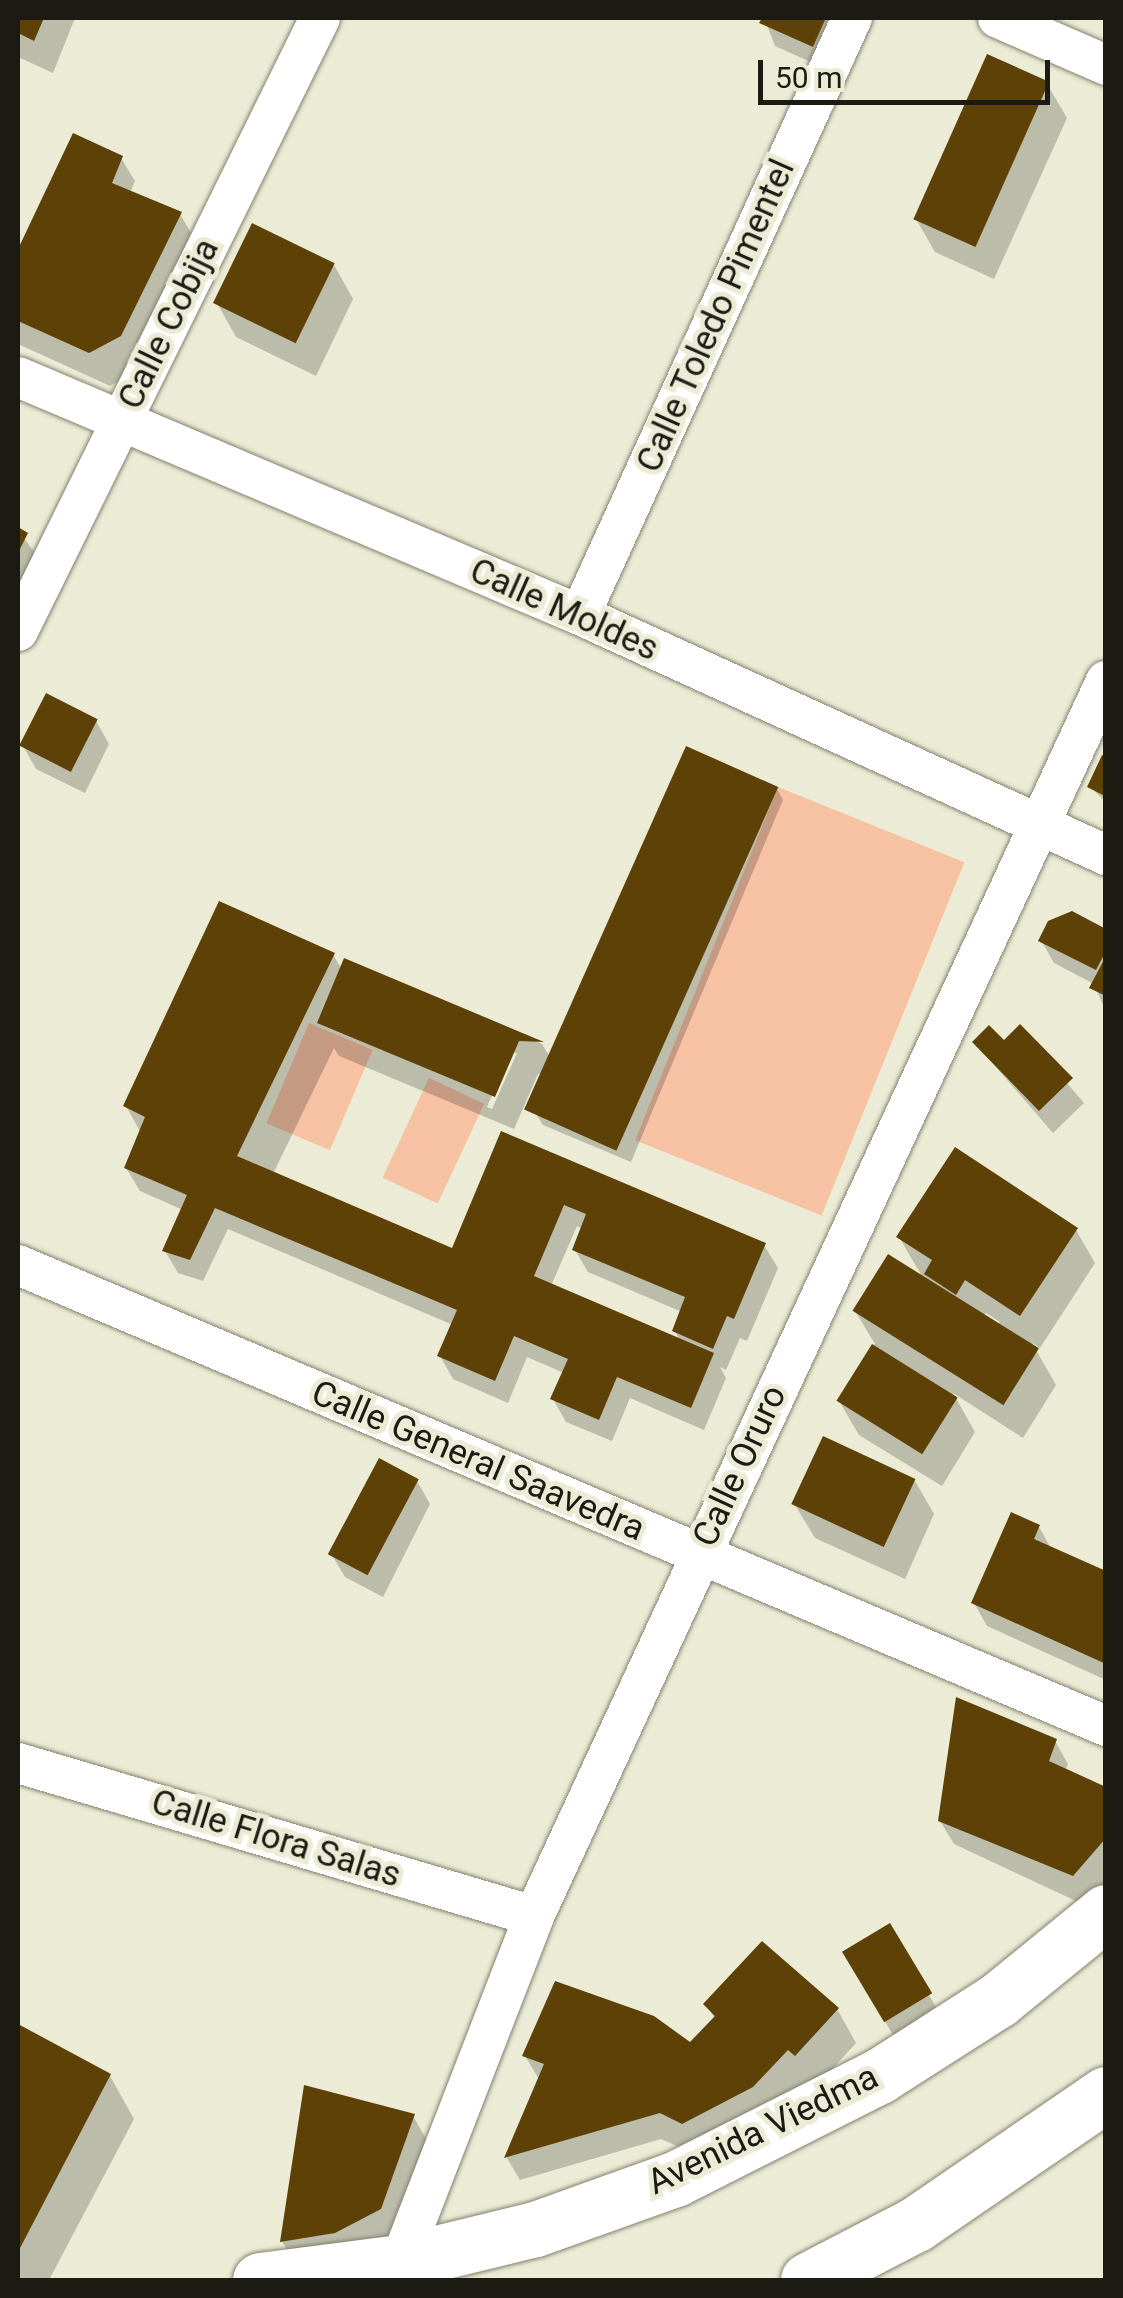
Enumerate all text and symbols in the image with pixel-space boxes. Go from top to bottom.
scale bar [763,40,1056,102]
text: 50 m [775,60,842,95]
street label: Calle Toledo Pimentel [628,153,804,479]
street label: Calle Cobija [110,232,228,416]
street label: Calle Moldes [463,550,665,670]
street label: Calle General Saavedra [305,1372,651,1550]
street label: Calle Oruro [684,1379,796,1553]
street label: Calle Flora Salas [146,1781,406,1897]
street label: Avenida Viedma [641,2056,885,2204]

